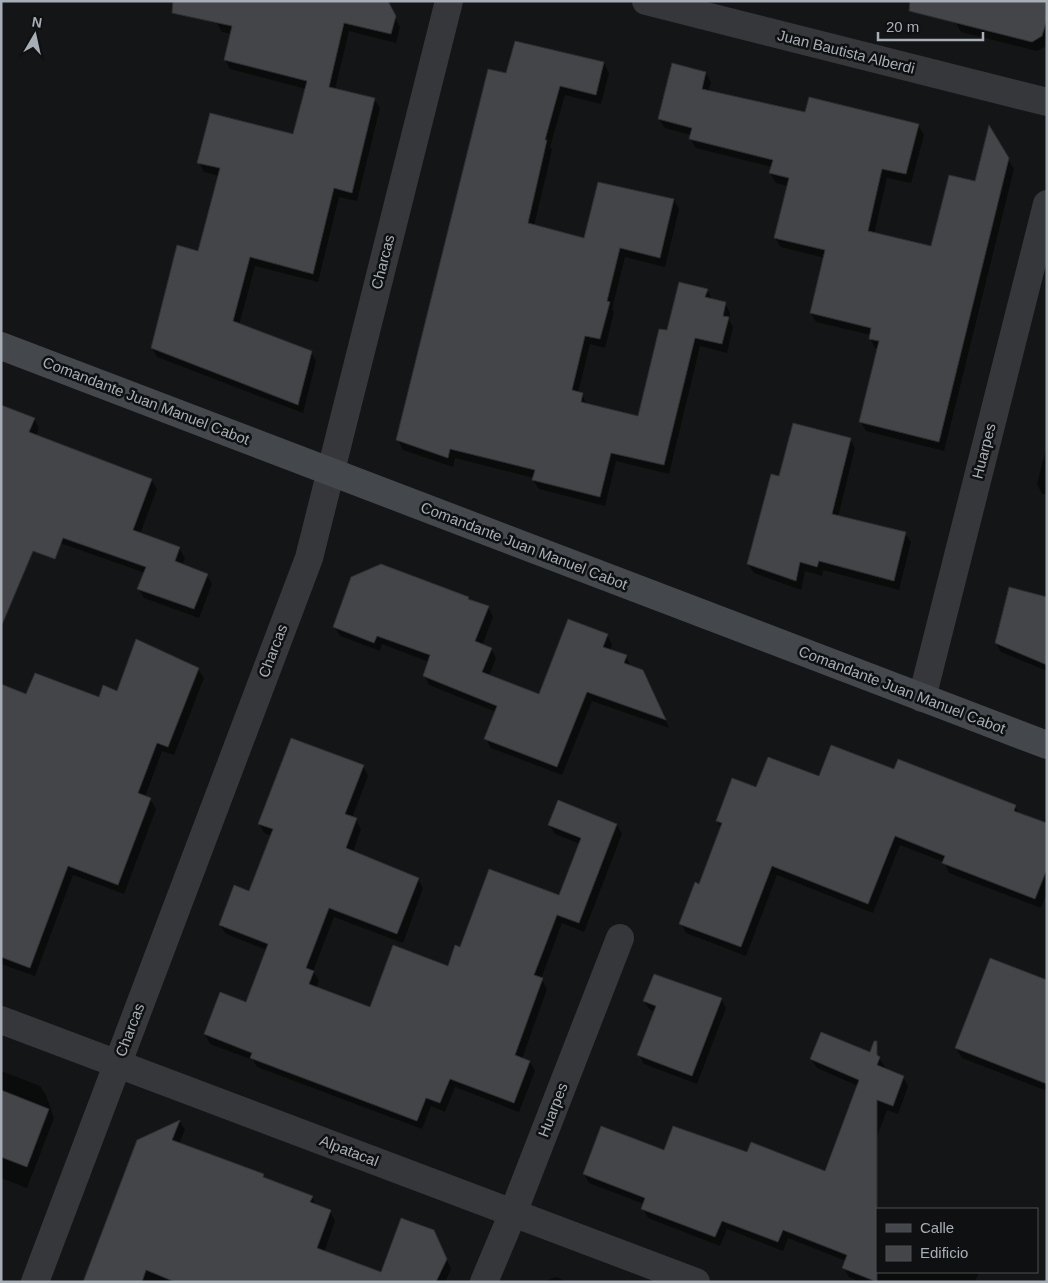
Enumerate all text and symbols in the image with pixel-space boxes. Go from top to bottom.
north arrow [10,10,60,60]
scale bar [878,10,983,42]
text: N [31,13,43,31]
text: 20 m [886,18,919,35]
street label: Juan Bautista Alberdi [776,26,917,77]
street label: Charcas [368,233,398,291]
street label: Comandante Juan Manuel Cabot [40,353,253,448]
street label: Huarpes [968,421,999,480]
street label: Comandante Juan Manuel Cabot [418,498,631,593]
street label: Charcas [255,622,290,680]
street label: Comandante Juan Manuel Cabot [796,642,1009,737]
street label: Charcas [112,1001,147,1059]
street label: Huarpes [534,1080,571,1139]
street label: Alpatacal [317,1132,381,1170]
legend [876,1208,1038,1273]
text: Calle [920,1219,954,1236]
text: Edificio [920,1244,968,1261]

